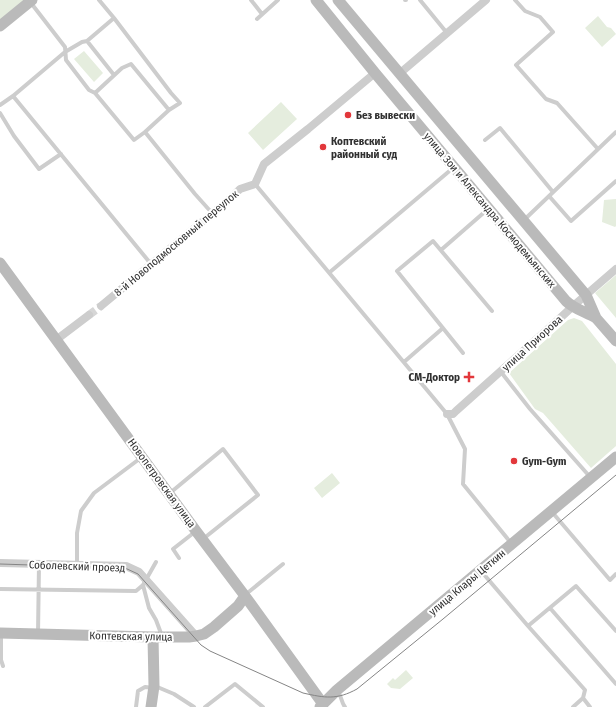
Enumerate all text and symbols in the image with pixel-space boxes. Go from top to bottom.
place label: Без вывески [356,109,415,122]
marker: Без вывески [343,110,353,120]
street label: улица Зои и Александра Космодемьянских [421,130,558,291]
place label: Коптевский районный суд [331,135,397,161]
marker: Коптевский районный суд [318,142,328,152]
street label: 8-й Новоподмосковный переулок [112,187,242,299]
street label: улица Приорова [499,313,565,374]
place label: СМ-Доктор [408,371,460,384]
marker: СМ-Доктор [463,371,475,383]
street label: Новопетровская улица [125,436,198,530]
place label: Gym-Gym [522,455,566,468]
marker: Gym-Gym [509,456,519,466]
street label: улица Клары Цеткин [426,547,508,618]
street label: Соболевский проезд [29,558,126,575]
street label: Коптевская улица [89,629,173,644]

